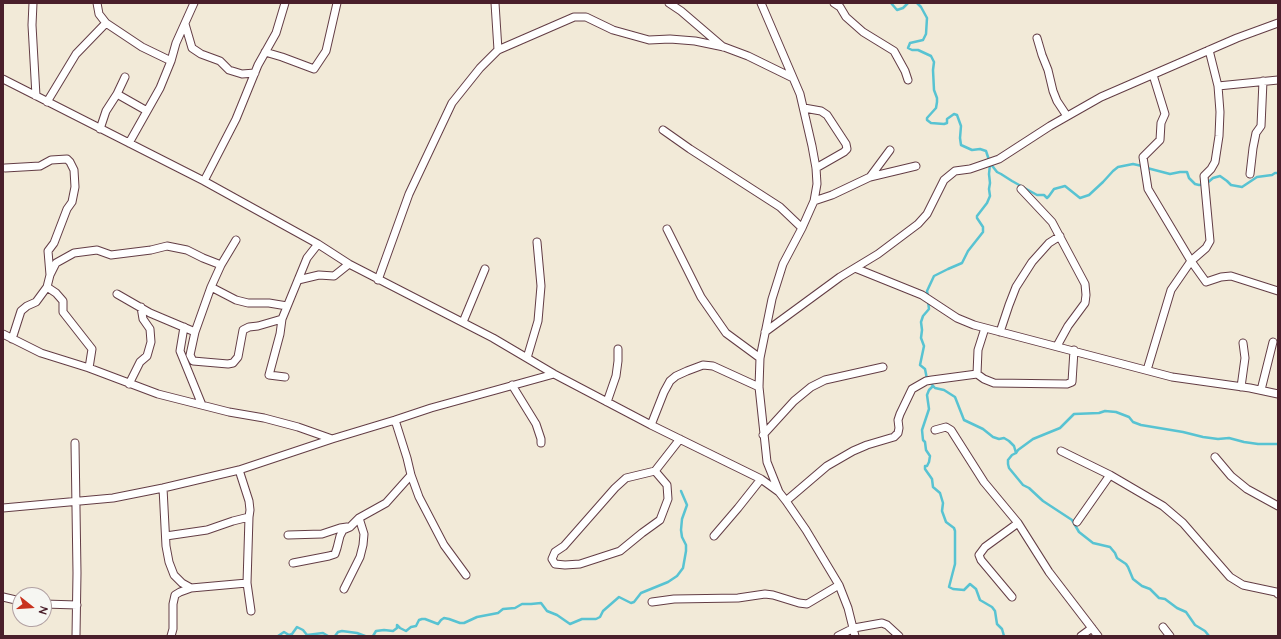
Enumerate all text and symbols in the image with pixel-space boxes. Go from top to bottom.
north arrow [12,587,52,627]
text: N [35,605,51,616]

